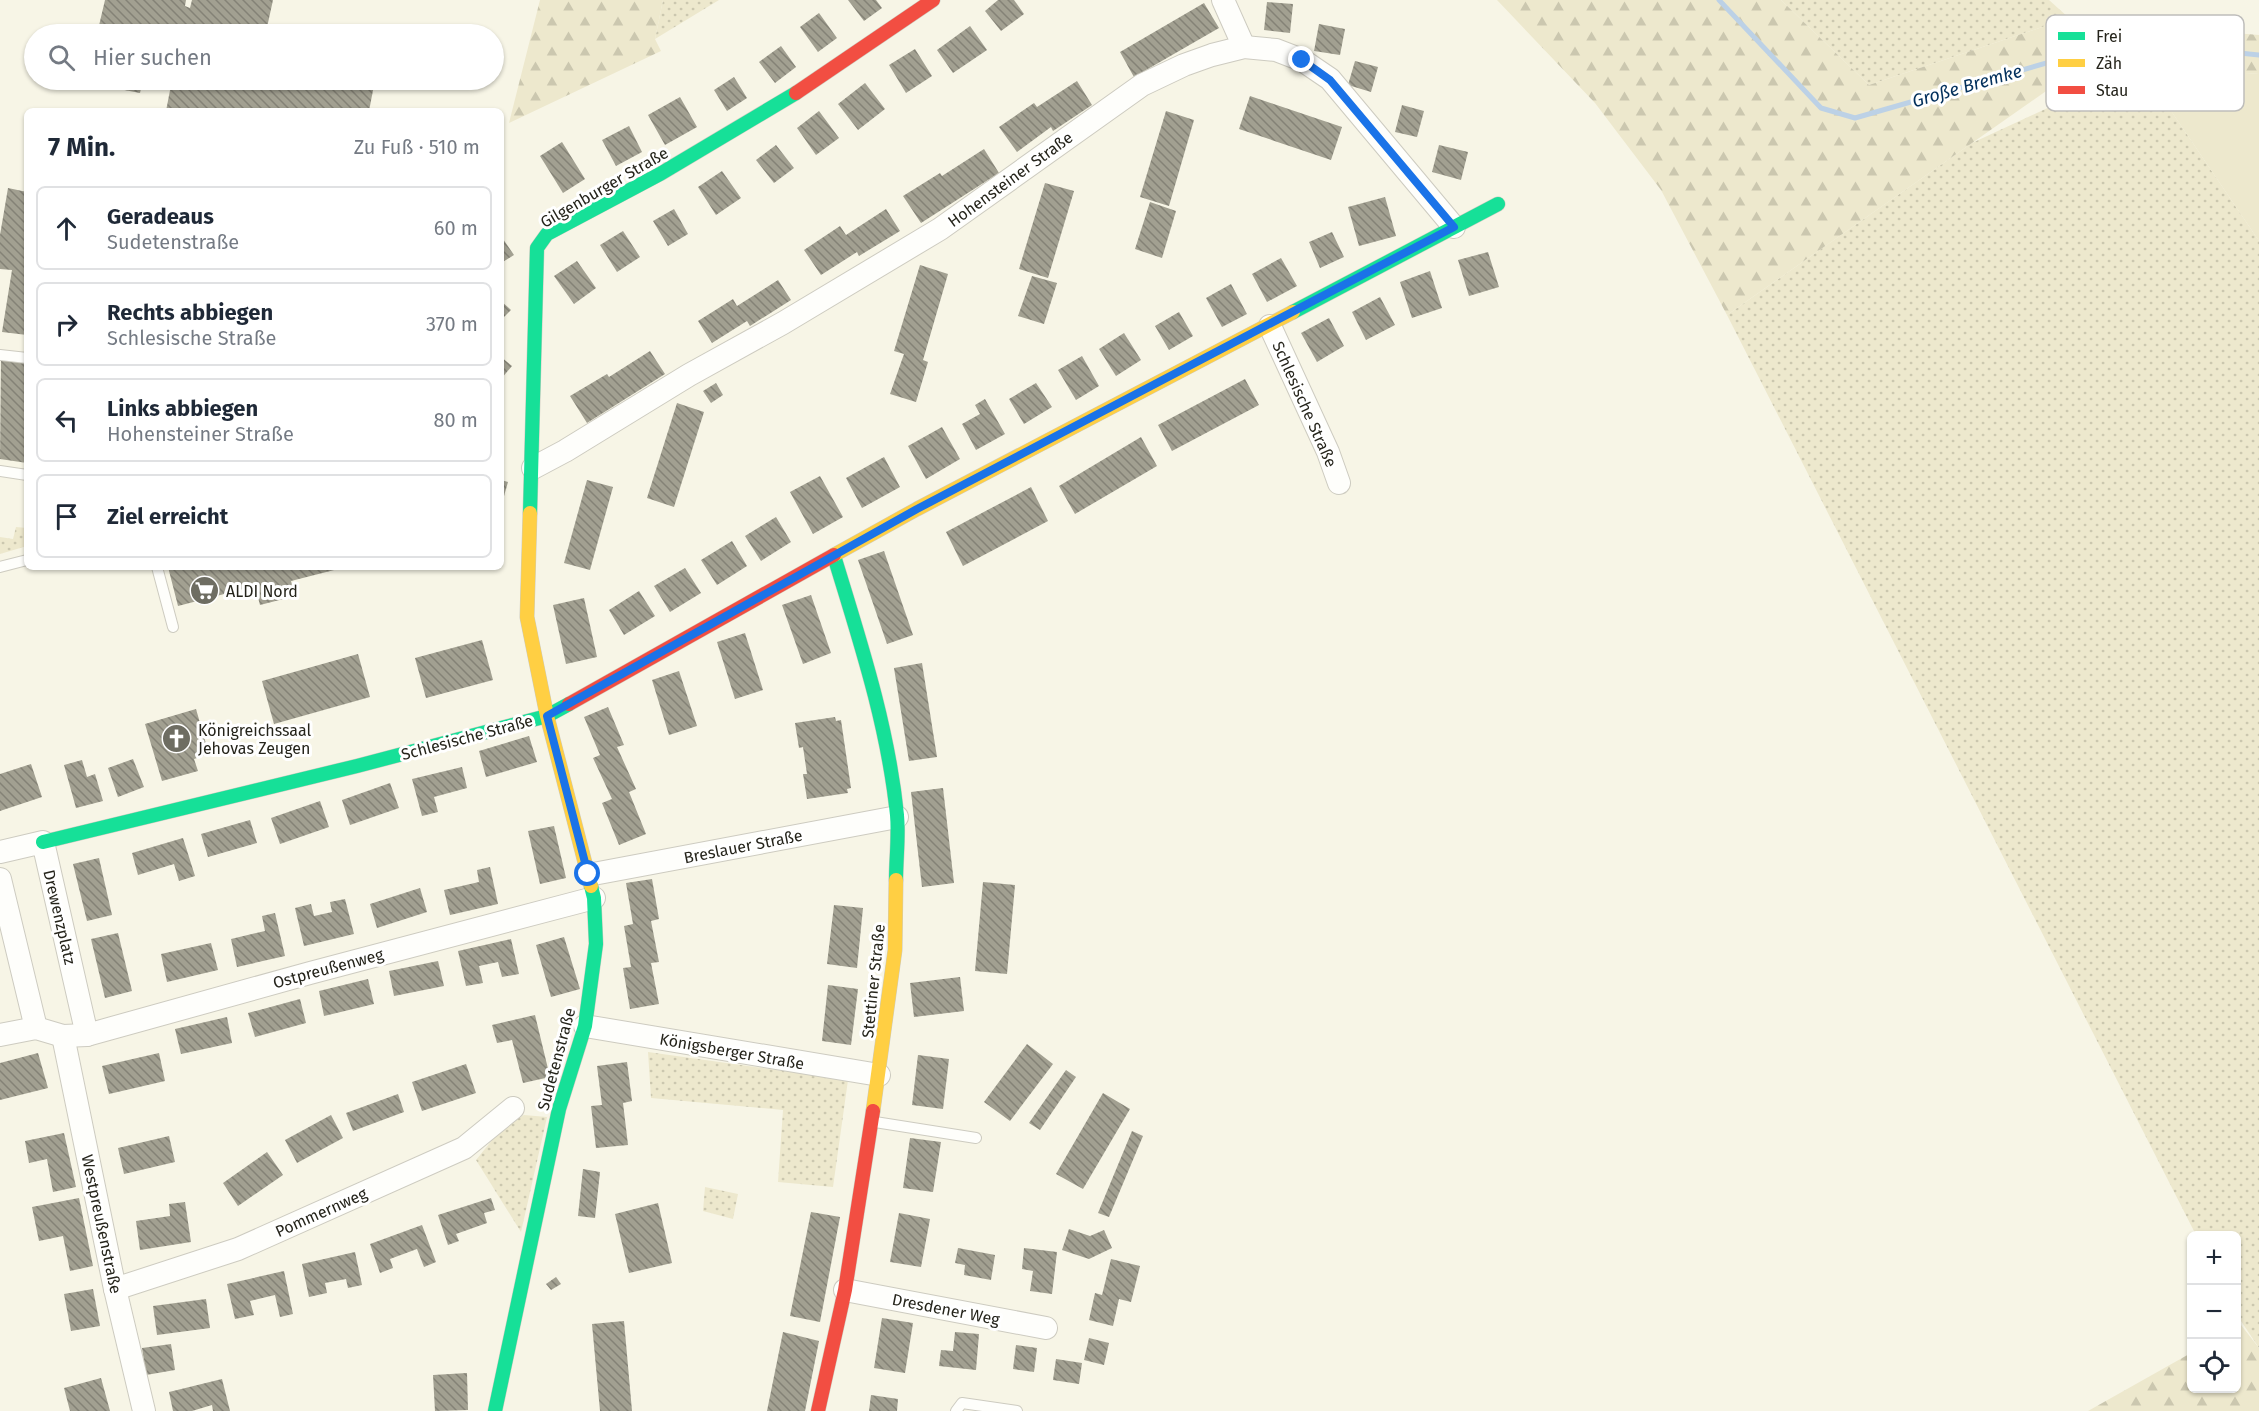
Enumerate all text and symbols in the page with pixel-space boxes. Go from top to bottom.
legend [2046,15,2244,111]
search box [24,24,504,90]
text: Frei [2096,27,2122,46]
icon: search [45,41,78,74]
text: Hier suchen [93,44,212,71]
route end [1288,46,1314,72]
text: Zäh [2096,54,2122,73]
water label: Große Bremke [1909,60,2025,112]
text: Stau [2096,81,2128,100]
street label: Hohensteiner Straße [944,128,1076,231]
text: 7 Min. [48,132,115,163]
text: Zu Fuß · 510 m [354,135,480,159]
street label: Gilgenburger Straße [537,143,672,232]
text: Geradeaus [107,203,214,230]
icon: ahead [50,212,83,245]
text: 60 m [434,216,478,240]
text: Sudetenstraße [107,230,239,254]
text: Rechts abbiegen [107,299,273,326]
icon: right [50,308,83,341]
text: 370 m [426,312,478,336]
text: Schlesische Straße [107,326,276,350]
street label: Schlesische Straße [1268,338,1341,470]
text: Links abbiegen [107,395,258,422]
icon: left [50,404,83,437]
text: 80 m [433,408,478,432]
text: Hohensteiner Straße [107,422,294,446]
icon: arrive [50,500,83,533]
text: Ziel erreicht [107,503,228,530]
supermarket icon: ALDI Nord [189,575,221,607]
place label: ALDI Nord [226,582,298,601]
street label: Schlesische Straße [399,711,535,764]
place label: Königreichssaal Jehovas Zeugen [198,721,311,758]
church icon: Königreichssaal Jehovas Zeugen [161,723,193,755]
street label: Breslauer Straße [682,826,804,867]
route start [574,860,600,886]
street label: Drewenzplatz [39,868,80,966]
street label: Stettiner Straße [858,923,889,1039]
street label: Ostpreußenweg [271,944,386,992]
street label: Sudetenstraße [534,1006,579,1113]
street label: Königsberger Straße [658,1029,806,1074]
street label: Westpreußenstraße [77,1153,126,1295]
street label: Pommernweg [272,1183,371,1241]
map controls [2187,1231,2241,1393]
button: + [2187,1231,2241,1285]
button: − [2187,1285,2241,1339]
street label: Dresdener Weg [891,1290,1002,1329]
button: locate [2187,1339,2241,1393]

